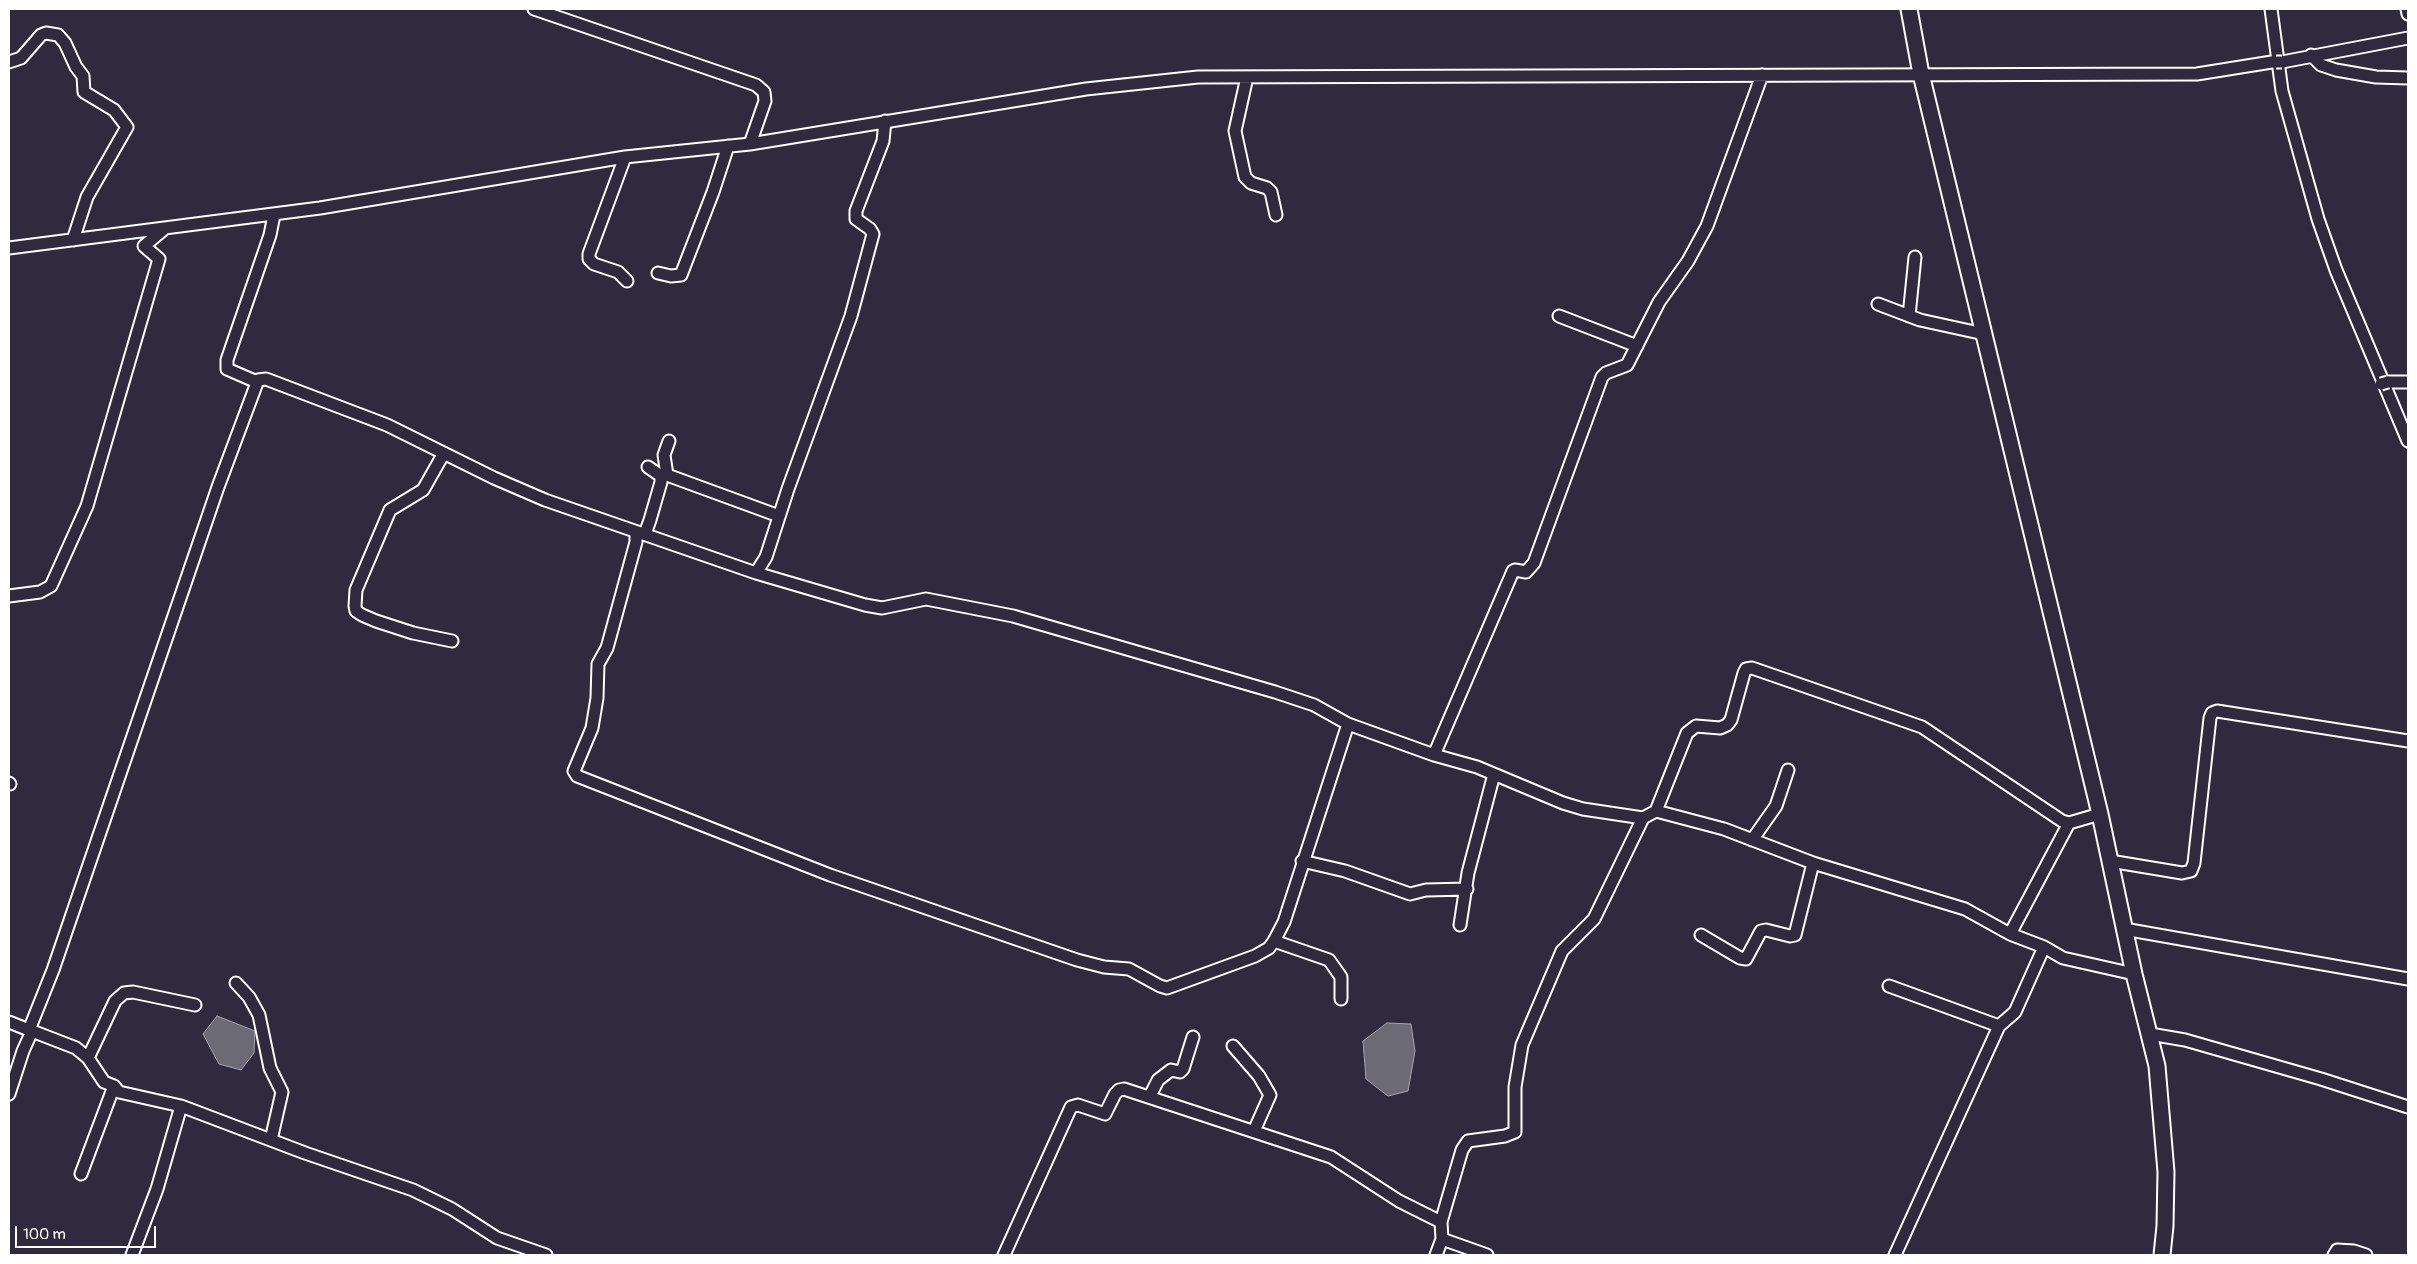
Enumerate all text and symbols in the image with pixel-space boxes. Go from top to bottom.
scale bar [18,1216,159,1248]
text: 100 m [23,1225,66,1244]

